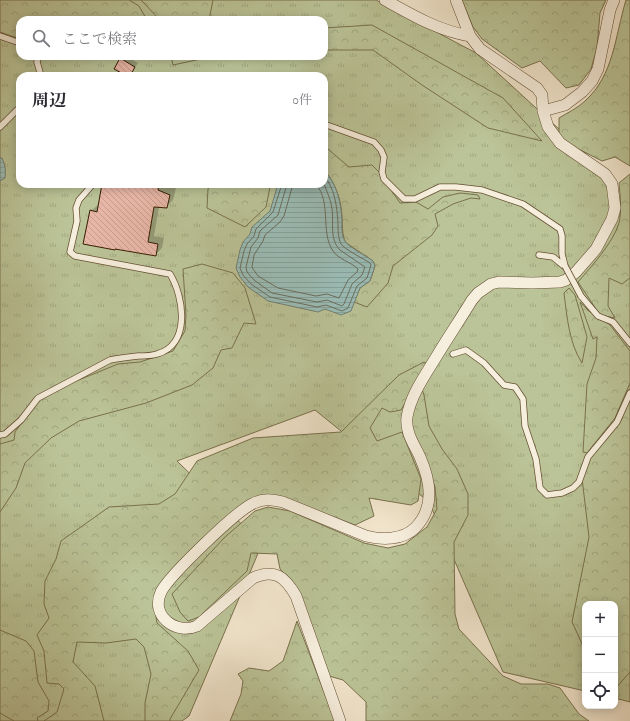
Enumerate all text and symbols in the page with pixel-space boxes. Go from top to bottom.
search box [16,16,328,60]
icon: search [30,27,52,49]
text: ここで検索 [62,30,137,49]
text: 周辺 [32,90,66,111]
text: 0件 [292,92,312,108]
map controls [582,601,618,709]
button: + [582,601,618,637]
button: − [582,637,618,673]
button: locate [582,673,618,709]

